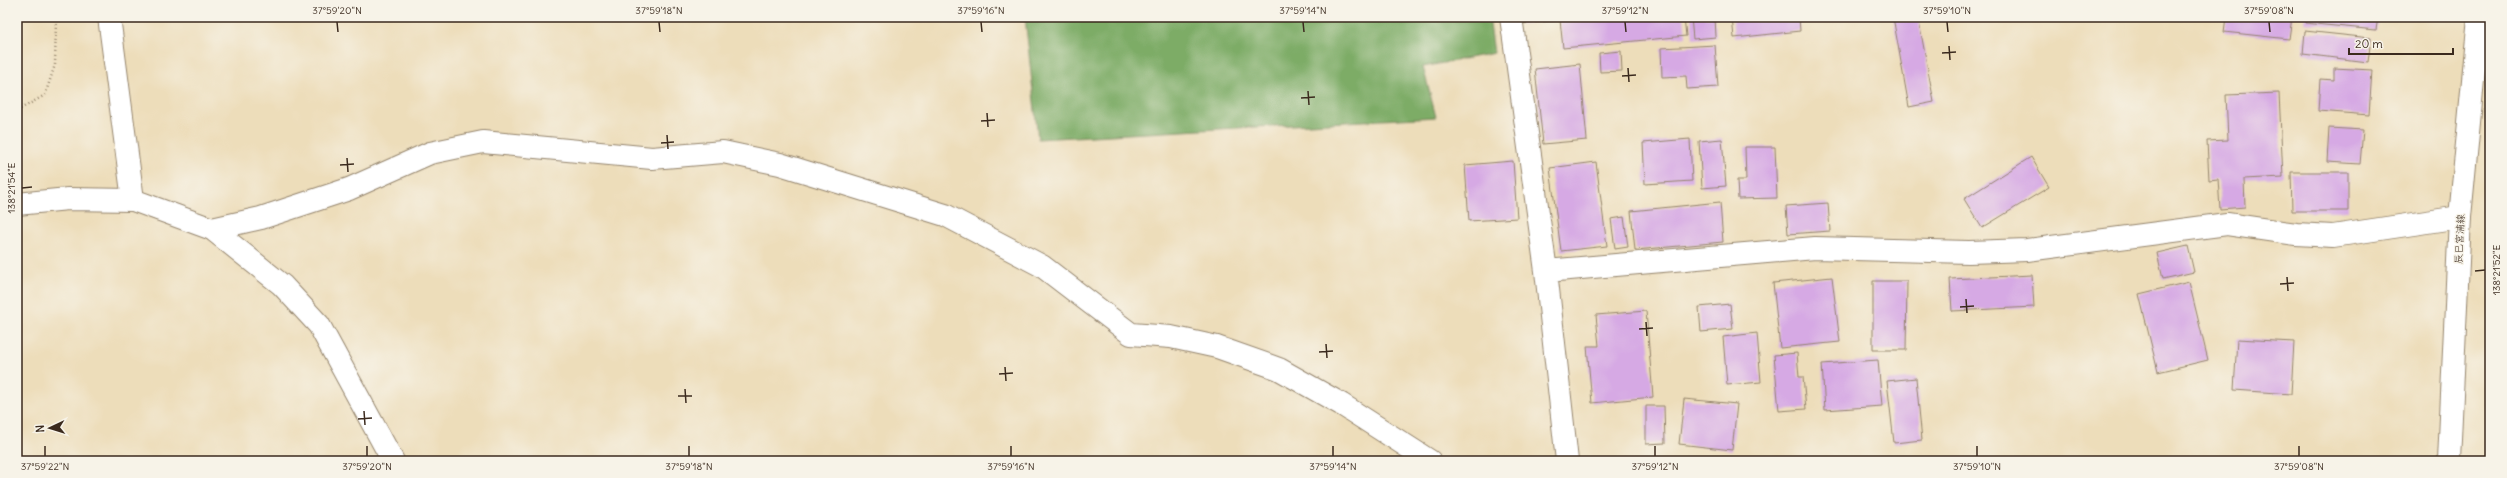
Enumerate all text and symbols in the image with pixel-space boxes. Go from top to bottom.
text: 37°59'20"N [312,4,362,17]
text: 37°59'18"N [635,4,683,17]
text: 37°59'16"N [957,4,1005,17]
text: 37°59'14"N [1279,4,1327,17]
text: 37°59'12"N [1601,4,1649,17]
text: 37°59'10"N [1923,4,1971,17]
text: 37°59'08"N [2244,4,2294,17]
scale bar [2349,30,2453,56]
text: 20 m [2355,36,2383,51]
text: 138°21'54"E [5,162,18,213]
street label: 辰巳宮浦線 [2452,214,2467,264]
text: 138°21'52"E [2490,245,2503,295]
north arrow [30,408,70,448]
text: N [33,424,47,433]
text: 37°59'22"N [21,460,69,473]
text: 37°59'20"N [342,460,392,473]
text: 37°59'18"N [665,460,713,473]
text: 37°59'16"N [987,460,1035,473]
text: 37°59'14"N [1309,460,1357,473]
text: 37°59'12"N [1631,460,1679,473]
text: 37°59'10"N [1953,460,2001,473]
text: 37°59'08"N [2274,460,2324,473]

